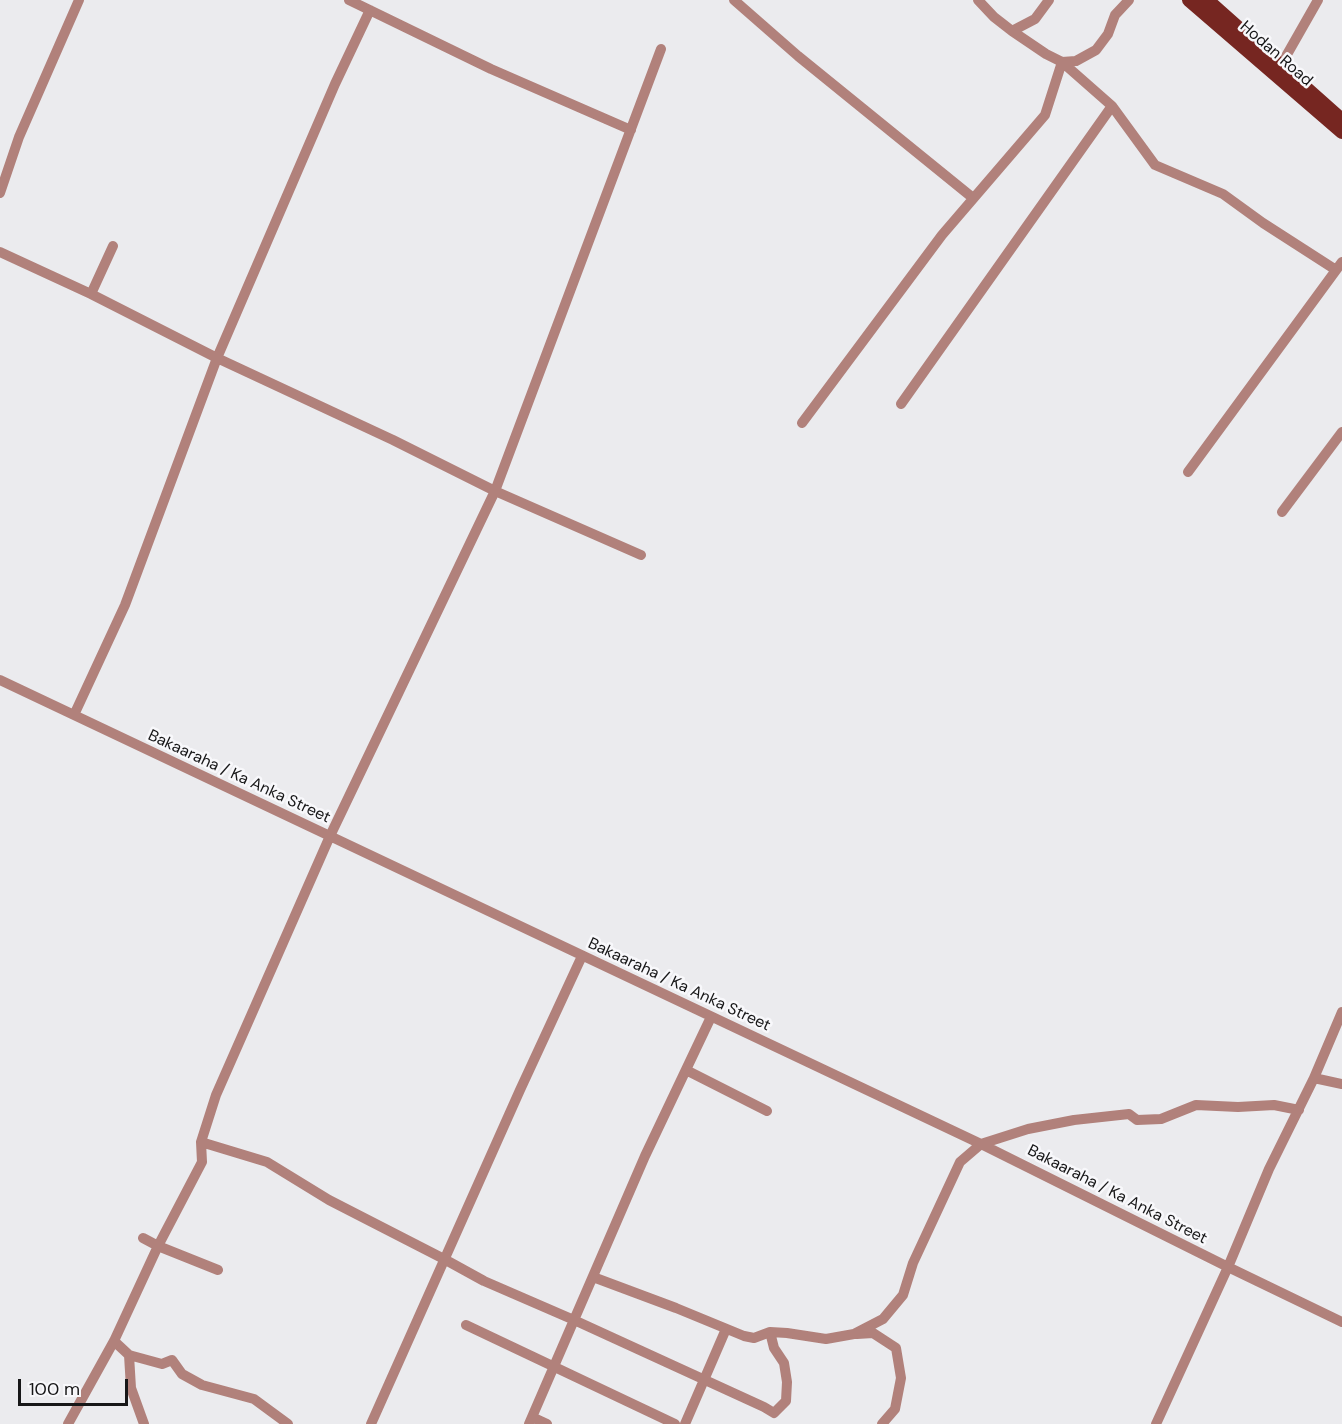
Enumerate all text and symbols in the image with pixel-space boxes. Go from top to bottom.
street label: Hodan Road [1236,17,1316,91]
street label: Bakaaraha / Ka Anka Street [145,726,333,828]
street label: Bakaaraha / Ka Anka Street [585,934,773,1036]
street label: Bakaaraha / Ka Anka Street [1024,1141,1210,1249]
scale bar [21,1367,130,1405]
text: 100 m [29,1377,80,1401]

